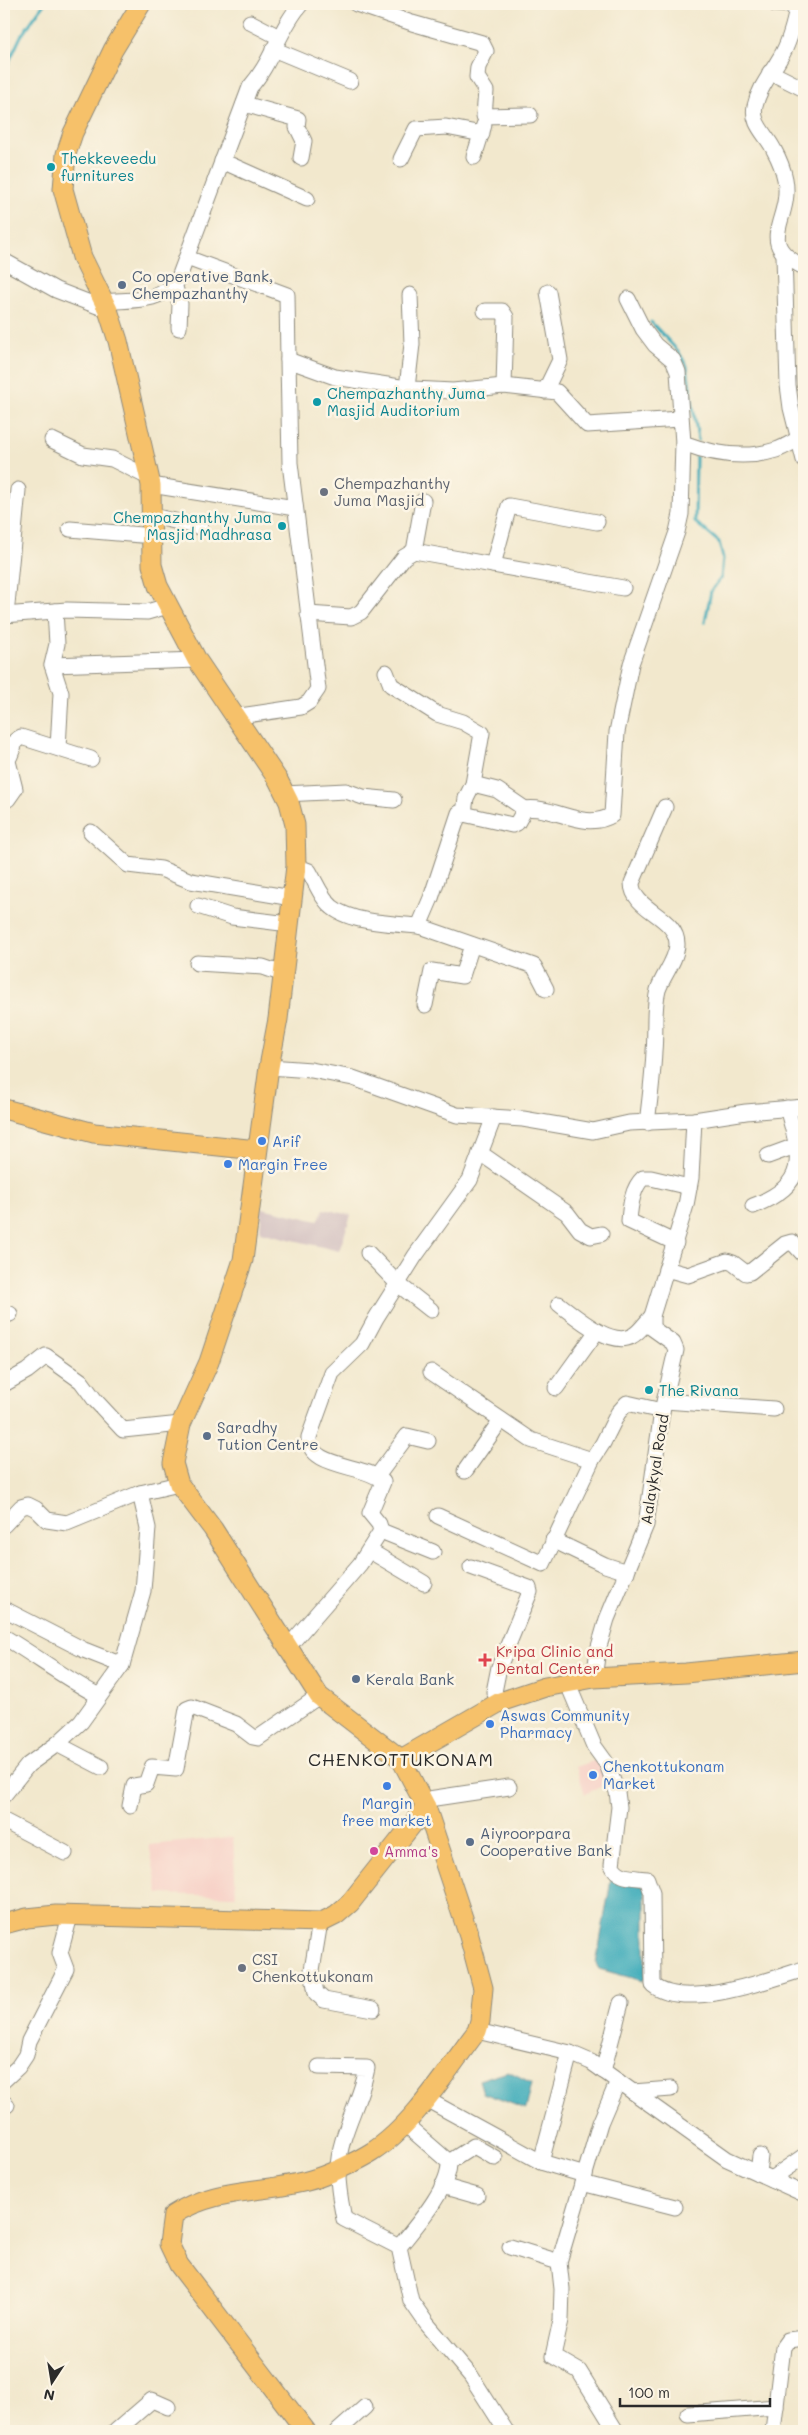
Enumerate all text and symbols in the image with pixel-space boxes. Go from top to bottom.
place label: Thekkeveedu furnitures [61,148,157,185]
marker: Thekkeveedu furnitures [45,161,57,173]
place label: Co operative Bank, Chempazhanthy [132,266,273,303]
marker: Co operative Bank, Chempazhanthy [116,279,128,291]
place label: Chempazhanthy Juma Masjid Auditorium [327,383,486,420]
marker: Chempazhanthy Juma Masjid Auditorium [311,396,323,408]
place label: Chempazhanthy Juma Masjid [334,473,451,510]
marker: Chempazhanthy Juma Masjid [318,486,330,498]
place label: Chempazhanthy Juma Masjid Madhrasa [113,507,272,544]
marker: Chempazhanthy Juma Masjid Madhrasa [276,520,288,532]
place label: Arif [272,1131,302,1151]
marker: Arif [256,1135,268,1147]
place label: Margin Free [238,1154,328,1174]
marker: Margin Free [222,1158,234,1170]
place label: The Rivana [659,1380,739,1400]
marker: The Rivana [643,1384,655,1396]
street label: Aalaykyal Road [635,1412,673,1526]
place label: Saradhy Tution Centre [217,1417,318,1454]
marker: Saradhy Tution Centre [201,1430,213,1442]
place label: Kripa Clinic and Dental Center [496,1641,613,1678]
marker: Kripa Clinic and Dental Center [478,1653,492,1667]
place label: Kerala Bank [366,1669,454,1689]
marker: Kerala Bank [350,1673,362,1685]
place label: Aswas Community Pharmacy [500,1705,630,1742]
marker: Aswas Community Pharmacy [484,1718,496,1730]
district label: CHENKOTTUKONAM [308,1747,494,1771]
place label: Chenkottukonam Market [603,1756,725,1793]
marker: Chenkottukonam Market [587,1769,599,1781]
marker: Margin free market [381,1780,393,1792]
place label: Margin free market [342,1793,432,1830]
place label: Aiyroorpara Cooperative Bank [480,1823,612,1860]
marker: Aiyroorpara Cooperative Bank [464,1836,476,1848]
place label: Amma's [384,1841,438,1861]
marker: Amma's [368,1845,380,1857]
place label: CSI Chenkottukonam [252,1949,374,1986]
marker: CSI Chenkottukonam [236,1962,248,1974]
north arrow [28,2358,78,2408]
scale bar [620,2375,770,2407]
text: 100 m [628,2382,670,2402]
text: N [42,2385,56,2406]

